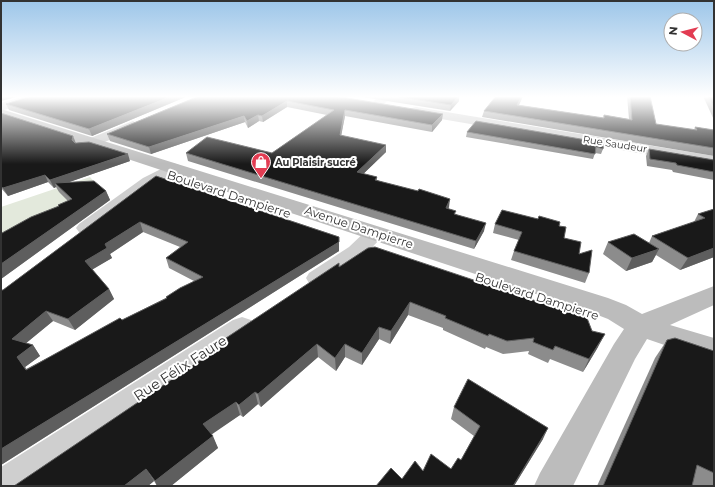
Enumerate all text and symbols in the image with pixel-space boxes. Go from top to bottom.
north arrow [663,12,703,52]
text: N [666,26,681,36]
street label: Rue Saudeur [582,133,648,155]
shop icon: Au Plaisir sucré [250,151,272,179]
place label: Au Plaisir sucré [274,156,356,169]
street label: Boulevard Dampierre [165,167,293,221]
street label: Avenue Dampierre [303,202,415,252]
street label: Boulevard Dampierre [473,269,601,323]
street label: Rue Félix Faure [130,331,230,405]

